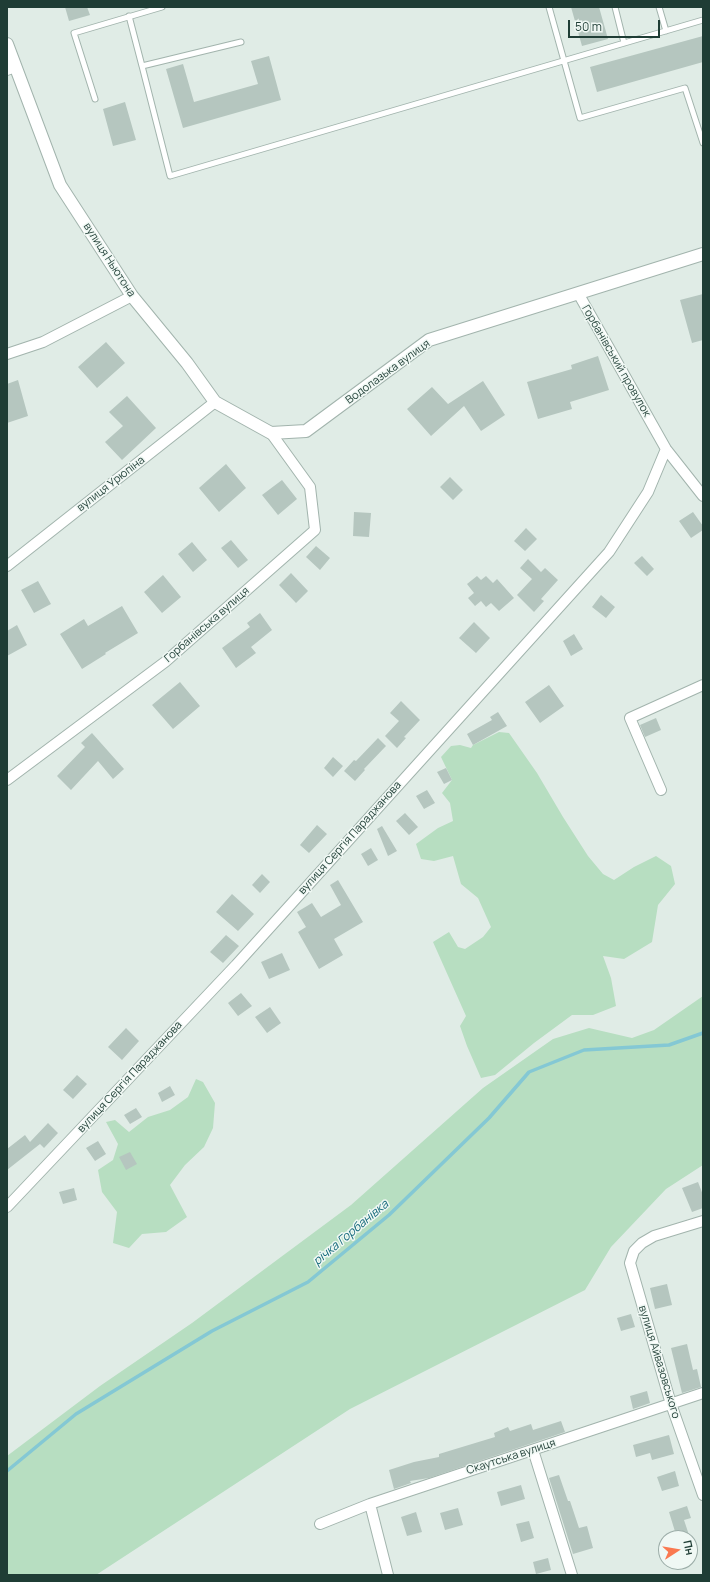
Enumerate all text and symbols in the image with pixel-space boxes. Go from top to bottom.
scale bar [570,12,662,38]
text: 50 m [575,18,602,35]
street label: вулиця Ньютона [80,221,138,299]
street label: Горбанівський провулок [579,303,653,419]
street label: Водолазька вулиця [343,337,433,407]
street label: вулиця Урюпіна [75,453,147,515]
street label: Горбанівська вулиця [162,585,252,665]
street label: вулиця Сергія Параджанова [296,779,404,897]
street label: вулиця Сергія Параджанова [75,1019,185,1135]
water label: річка Горбанівка [311,1197,391,1269]
street label: вулиця Айвазовського [635,1304,683,1420]
street label: Скаутська вулиця [465,1436,557,1478]
north arrow [658,1530,698,1570]
text: Пн [680,1539,698,1556]

